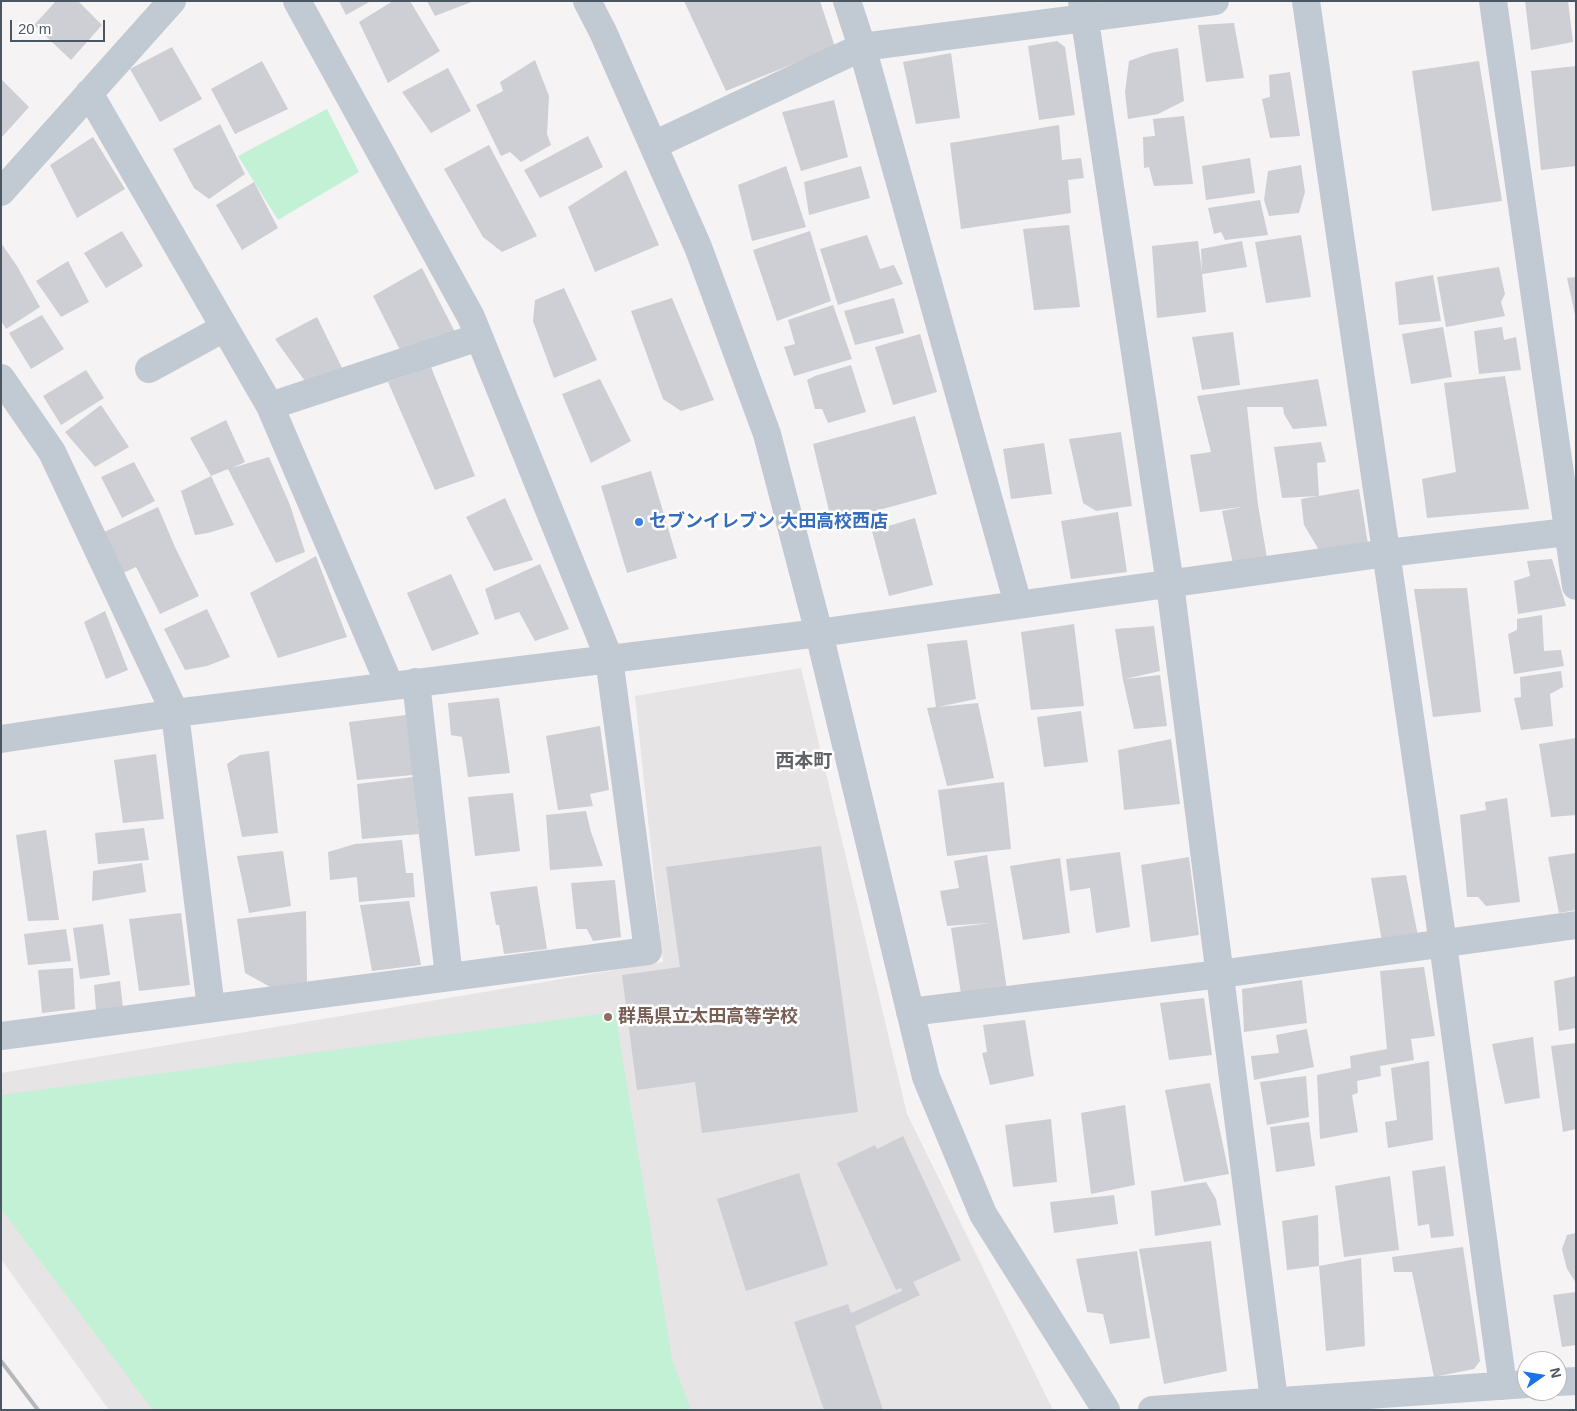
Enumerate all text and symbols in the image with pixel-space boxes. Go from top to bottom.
scale bar [12,10,108,42]
text: 20 m [18,20,51,37]
place label: セブンイレブン 大田高校西店 [649,511,888,533]
marker: セブンイレブン 大田高校西店 [633,516,645,528]
district label: 西本町 [776,751,832,773]
place label: 群馬県立太田高等学校 [618,1006,798,1028]
marker: 群馬県立太田高等学校 [602,1011,614,1023]
north arrow [1517,1351,1567,1401]
text: N [1547,1366,1565,1380]

